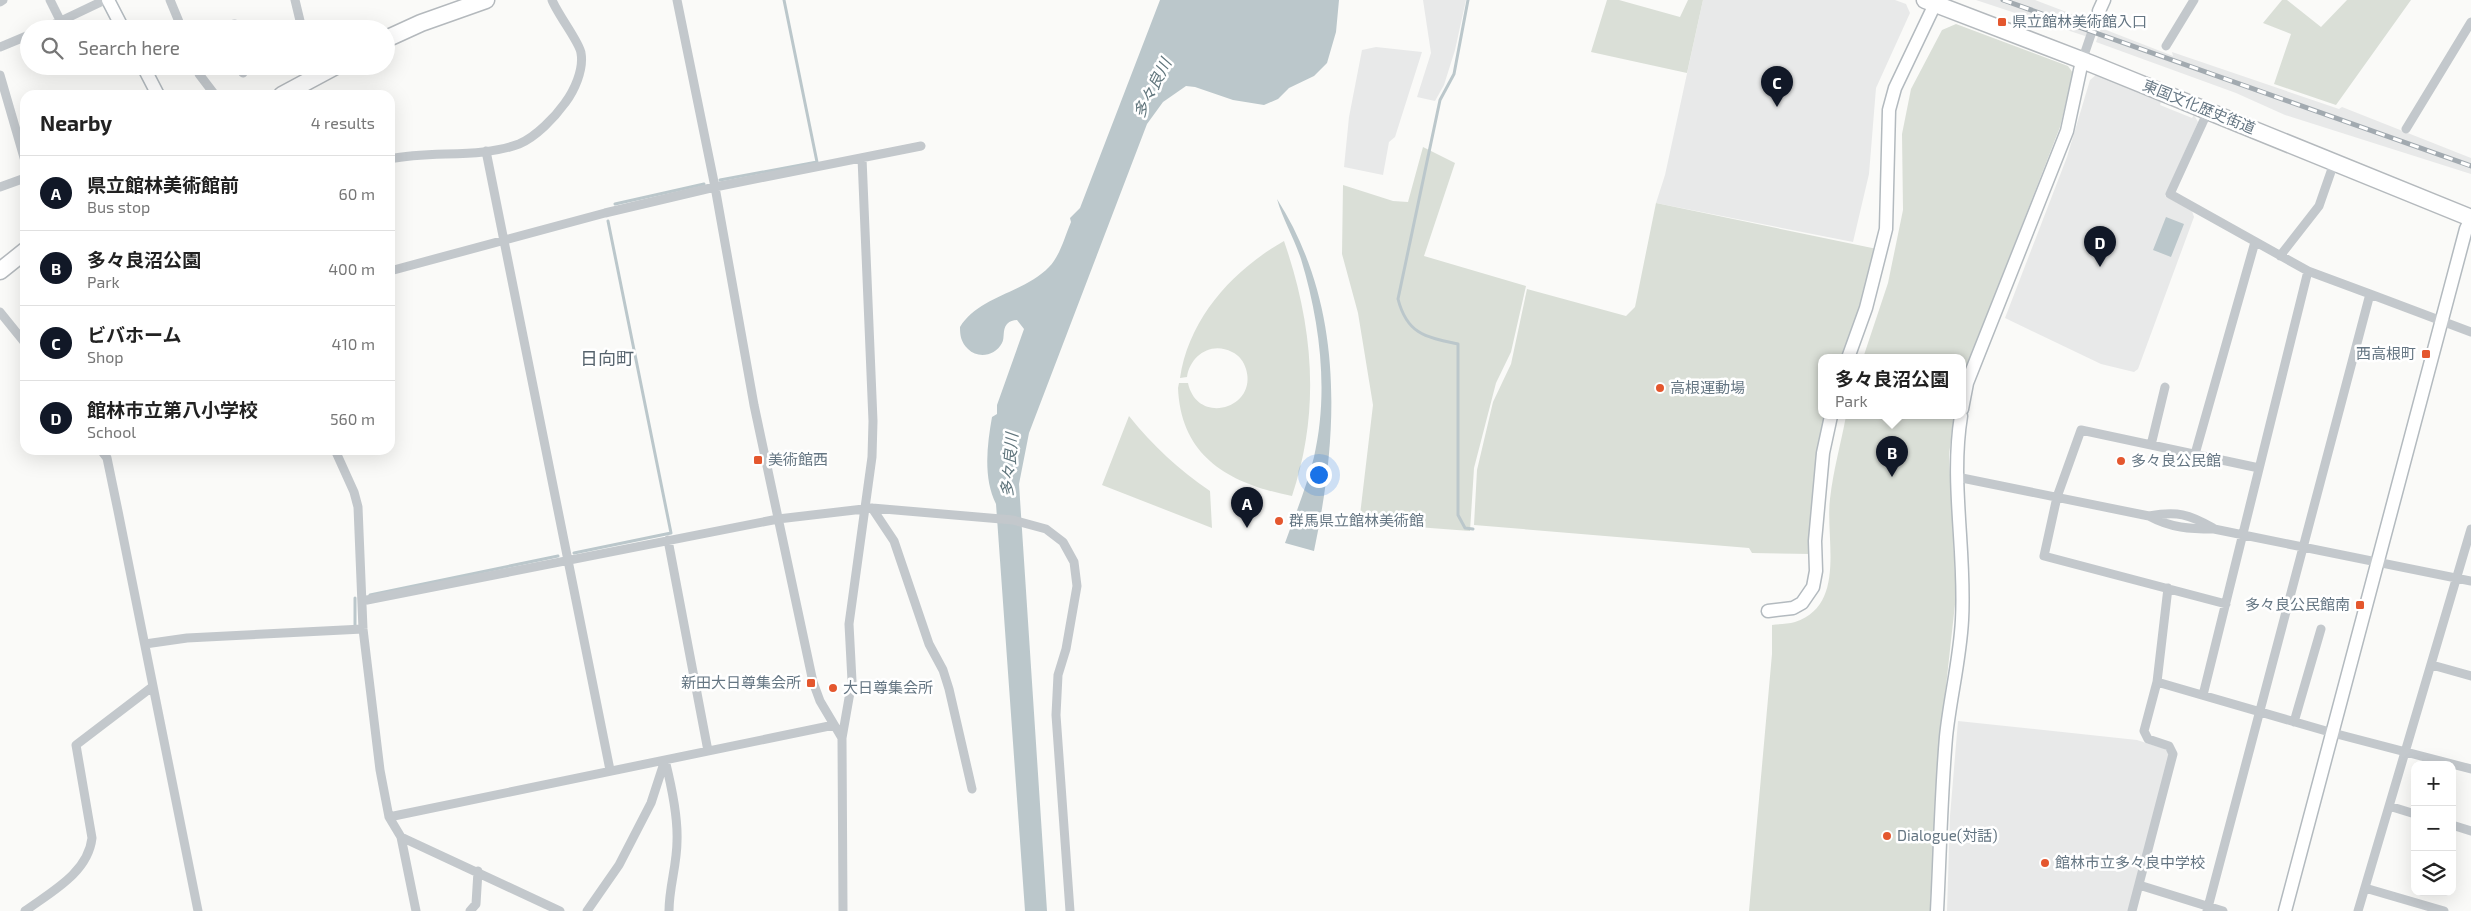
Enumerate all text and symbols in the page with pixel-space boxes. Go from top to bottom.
place label: 県立館林美術館入口 [2012,12,2147,30]
marker: 県立館林美術館入口 [1996,16,2008,28]
search box [20,20,395,75]
icon: search [38,34,66,62]
text: Search here [78,36,180,59]
water label: 多々良川 [1129,53,1175,121]
pin: C [1761,66,1793,107]
street label: 東国文化歴史街道 [2140,75,2258,137]
text: Nearby [40,110,112,135]
text: 4 results [311,113,375,132]
text: 県立館林美術館前 [87,173,239,196]
text: A [51,184,61,203]
text: 60 m [339,184,375,203]
text: Bus stop [87,197,150,216]
pin: D [2084,226,2116,267]
text: 多々良沼公園 [87,248,201,271]
text: B [51,259,61,278]
text: 400 m [328,259,375,278]
text: Park [87,272,120,291]
text: ビバホーム [87,323,181,346]
text: C [51,334,61,353]
text: 410 m [332,334,375,353]
place label: 西高根町 [2356,344,2416,362]
text: Shop [87,347,124,366]
district label: 日向町 [580,347,634,369]
marker: 西高根町 [2420,348,2432,360]
popup [1818,354,1966,419]
text: 多々良沼公園 [1835,367,1949,390]
place label: 高根運動場 [1670,378,1745,396]
marker: 高根運動場 [1654,382,1666,394]
text: Park [1835,391,1868,410]
text: 館林市立第八小学校 [87,398,258,421]
text: D [51,409,61,428]
text: 560 m [330,409,375,428]
text: School [87,422,136,441]
water label: 多々良川 [996,430,1021,498]
pin: B [1876,436,1908,477]
place label: 美術館西 [768,450,828,468]
place label: 多々良公民館 [2131,451,2221,469]
marker: 美術館西 [752,454,764,466]
marker: 多々良公民館 [2115,455,2127,467]
your location [1306,462,1332,488]
pin: A [1231,487,1263,528]
place label: 群馬県立館林美術館 [1289,511,1424,529]
marker: 群馬県立館林美術館 [1273,515,1285,527]
place label: 多々良公民館南 [2245,595,2350,613]
marker: 多々良公民館南 [2354,599,2366,611]
place label: 新田大日尊集会所 [681,673,801,691]
marker: 新田大日尊集会所 [805,677,817,689]
place label: 大日尊集会所 [843,678,933,696]
marker: 大日尊集会所 [827,682,839,694]
map controls [2411,761,2456,896]
button: + [2411,761,2456,806]
button: − [2411,806,2456,851]
place label: Dialogue(対話) [1897,826,1998,844]
marker: Dialogue(対話) [1881,830,1893,842]
button: layers [2411,851,2456,896]
place label: 館林市立多々良中学校 [2055,853,2205,871]
marker: 館林市立多々良中学校 [2039,857,2051,869]

